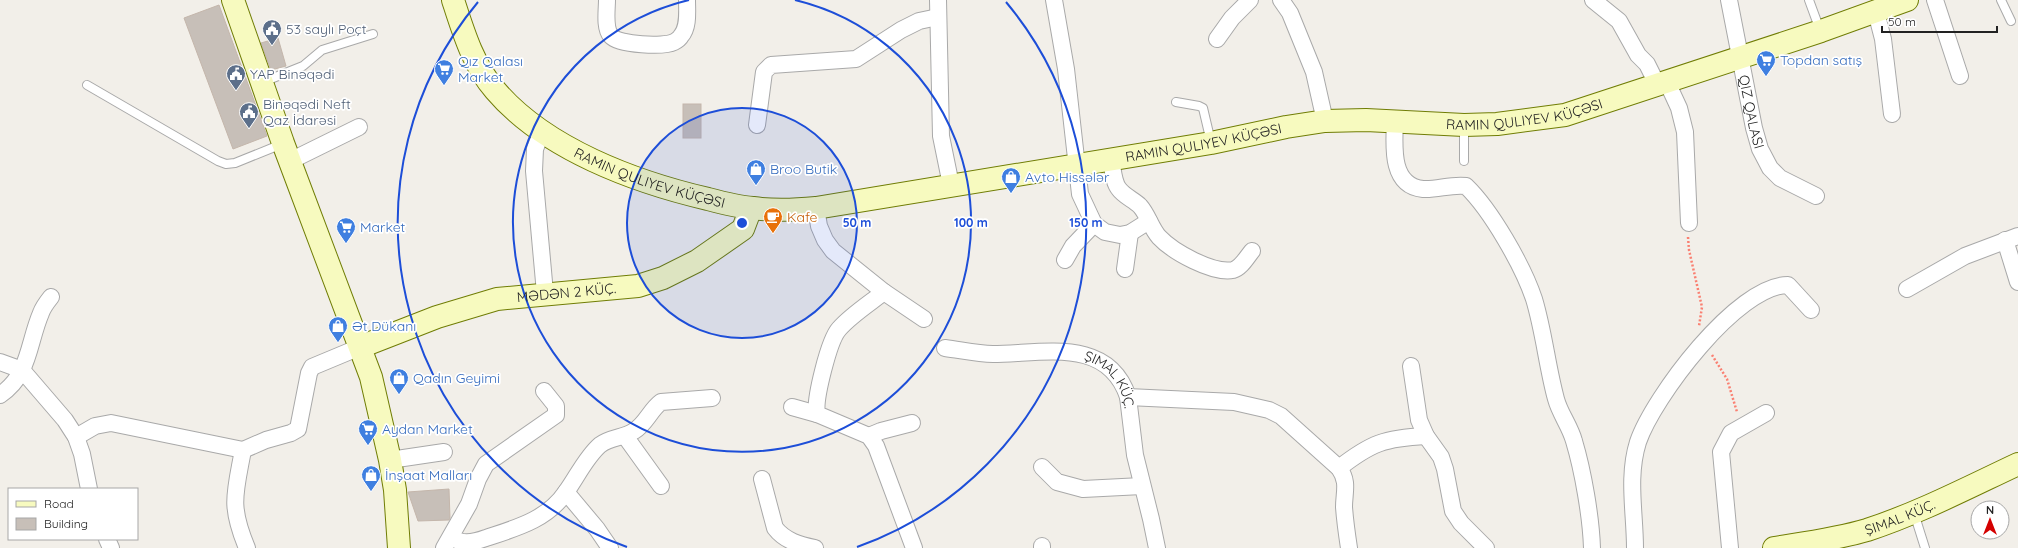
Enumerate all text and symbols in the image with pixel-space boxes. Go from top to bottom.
scale bar [1882,8,1997,34]
text: 50 m [1888,14,1916,29]
public building icon: 53 saylı Poçt [261,18,283,46]
place label: 53 saylı Poçt [286,20,367,38]
supermarket icon: Topdan satış [1755,49,1777,77]
place label: Topdan satış [1780,51,1862,69]
place label: Qız Qalası Market [458,52,523,86]
supermarket icon: Qız Qalası Market [433,58,455,86]
public building icon: YAP Binəqədi [225,63,247,91]
place label: YAP Binəqədi [250,65,334,83]
street label: QIZ QALASI [1735,73,1768,151]
street label: RAMIN QULIYEV KÜÇƏSI [1445,94,1605,134]
place label: Binəqədi Neft Qaz İdarəsi [263,95,351,129]
public building icon: Binəqədi Neft Qaz İdarəsi [238,101,260,129]
street label: RAMIN QULIYEV KÜÇƏSI [1124,119,1283,166]
street label: RAMIN QULIYEV KÜÇƏSI [571,143,727,212]
shop icon: Broo Butik [745,158,767,186]
place label: Broo Butik [770,160,837,178]
shop icon: Avto Hissələr [1000,166,1022,194]
place label: Avto Hissələr [1025,168,1110,186]
cafe icon: Kafe [762,206,784,234]
place label: Kafe [787,208,817,226]
text: 50 m [843,215,871,230]
text: 100 m [954,215,988,230]
text: 150 m [1069,215,1103,230]
supermarket icon: Market [335,216,357,244]
centre of rings [735,216,749,230]
place label: Market [360,218,406,236]
street label: MƏDƏN 2 KÜÇ. [516,279,617,306]
shop icon: Ət Dükanı [327,315,349,343]
place label: Ət Dükanı [352,317,416,335]
street label: ŞIMAL KÜÇ. [1082,347,1138,410]
shop icon: Qadın Geyimi [388,367,410,395]
place label: Qadın Geyimi [413,369,500,387]
supermarket icon: Aydan Market [357,418,379,446]
place label: Aydan Market [382,420,473,438]
shop icon: İnşaat Malları [360,464,382,492]
place label: İnşaat Malları [385,466,472,484]
legend [8,488,138,540]
street label: ŞIMAL KÜÇ. [1862,495,1938,539]
text: Road [44,496,74,511]
north arrow [1970,500,2010,540]
text: N [1986,503,1994,517]
text: Building [44,516,88,531]

